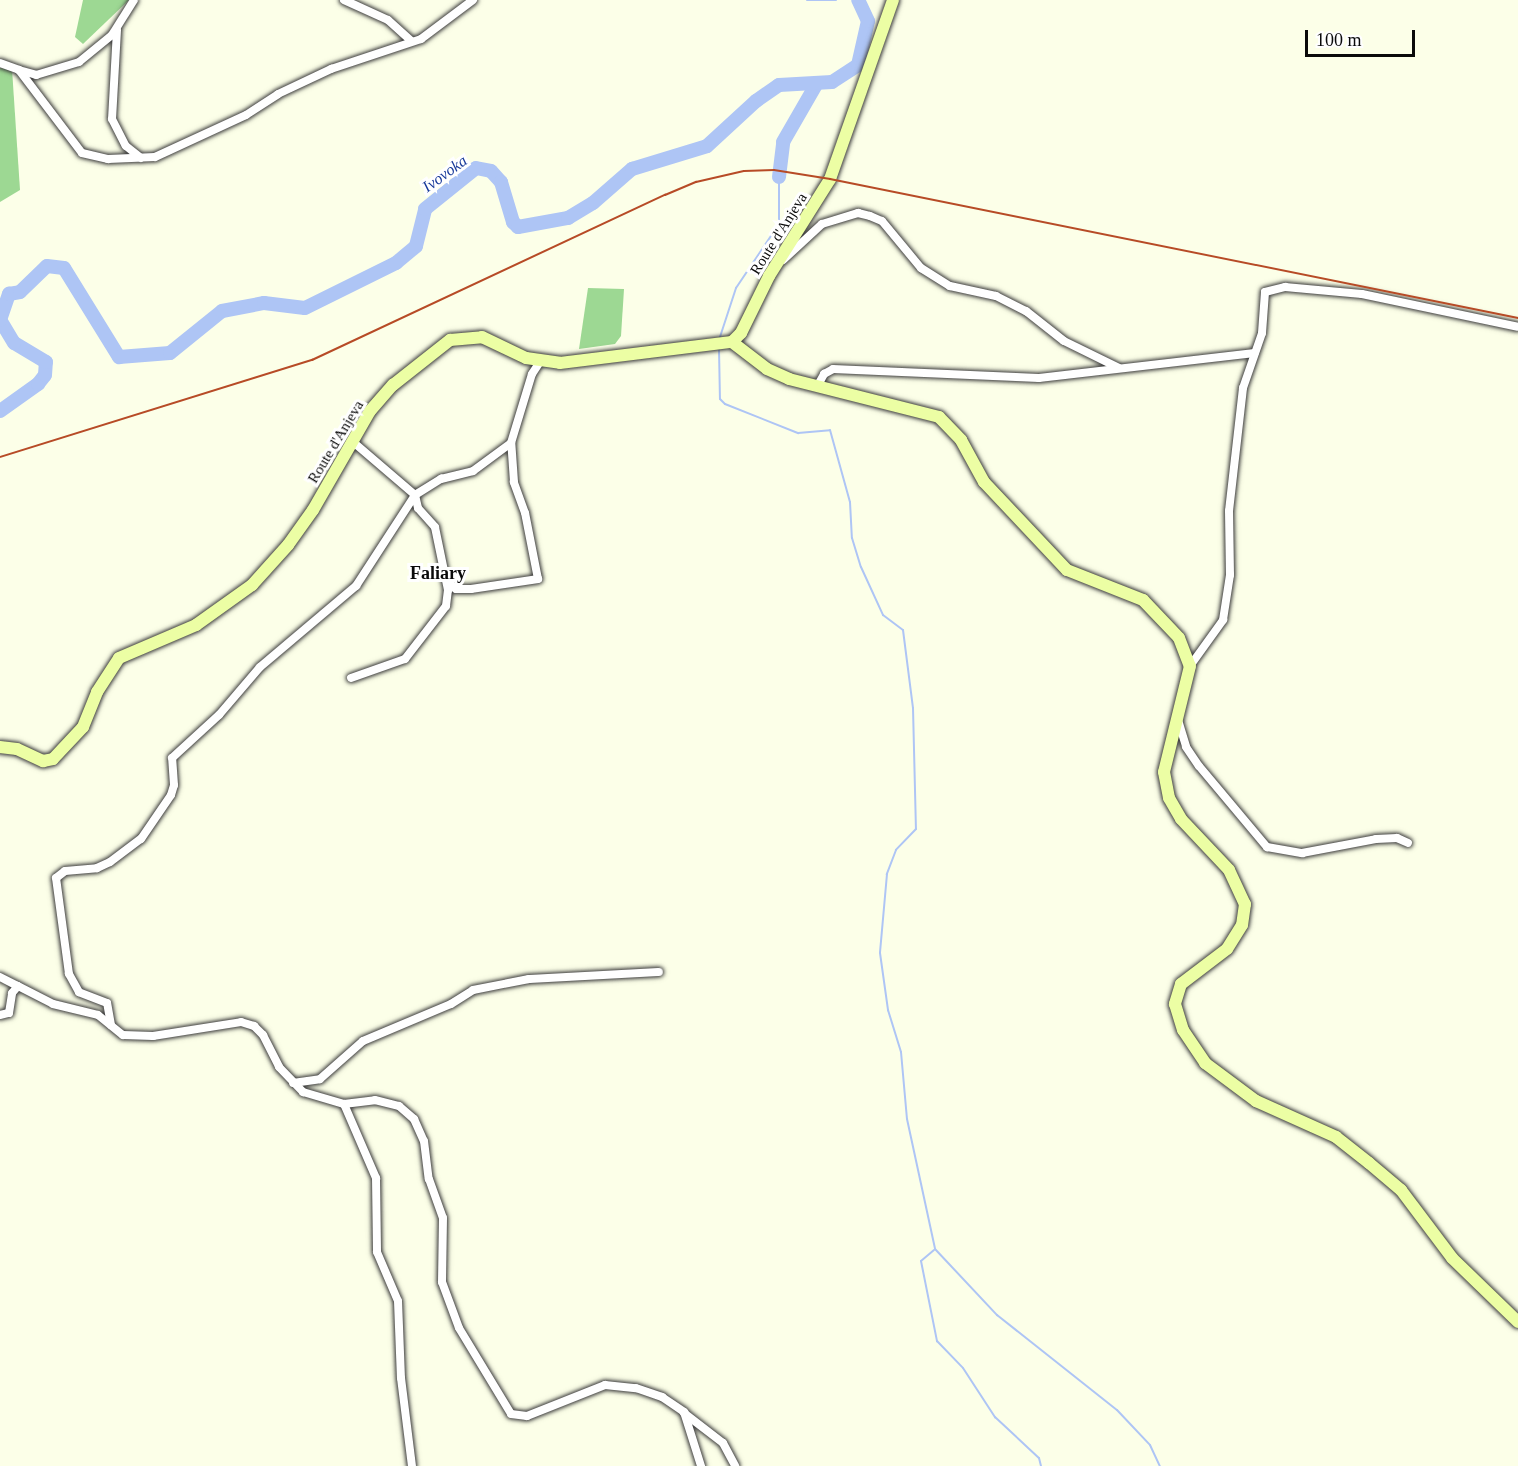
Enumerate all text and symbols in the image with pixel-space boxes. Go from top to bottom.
scale bar [1308,18,1418,56]
text: 100 m [1316,30,1362,50]
water label: Ivovoka [419,151,471,197]
street label: Route d'Anjeva [747,190,811,278]
street label: Route d'Anjeva [304,397,368,487]
district label: Faliary [410,562,466,584]

